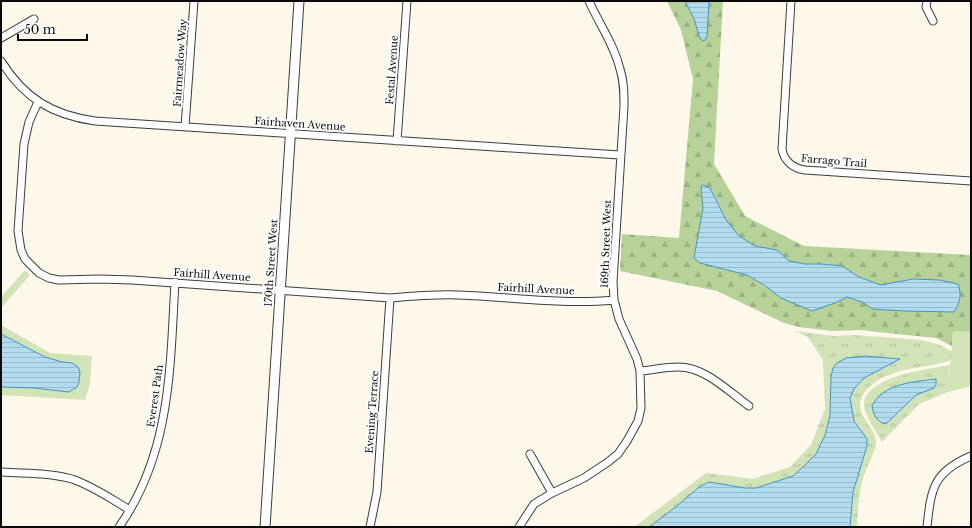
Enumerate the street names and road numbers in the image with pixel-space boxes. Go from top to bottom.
street label: Fairmeadow Way [170,18,190,108]
street label: Festal Avenue [383,35,401,105]
street label: Fairhaven Avenue [254,114,346,134]
street label: Farrago Trail [800,152,868,170]
street label: 169th Street West [598,199,614,288]
street label: 170th Street West [261,219,281,307]
street label: Fairhill Avenue [173,266,251,284]
street label: Fairhill Avenue [497,280,575,298]
street label: Everest Path [144,364,166,428]
street label: Evening Terrace [363,370,381,454]

